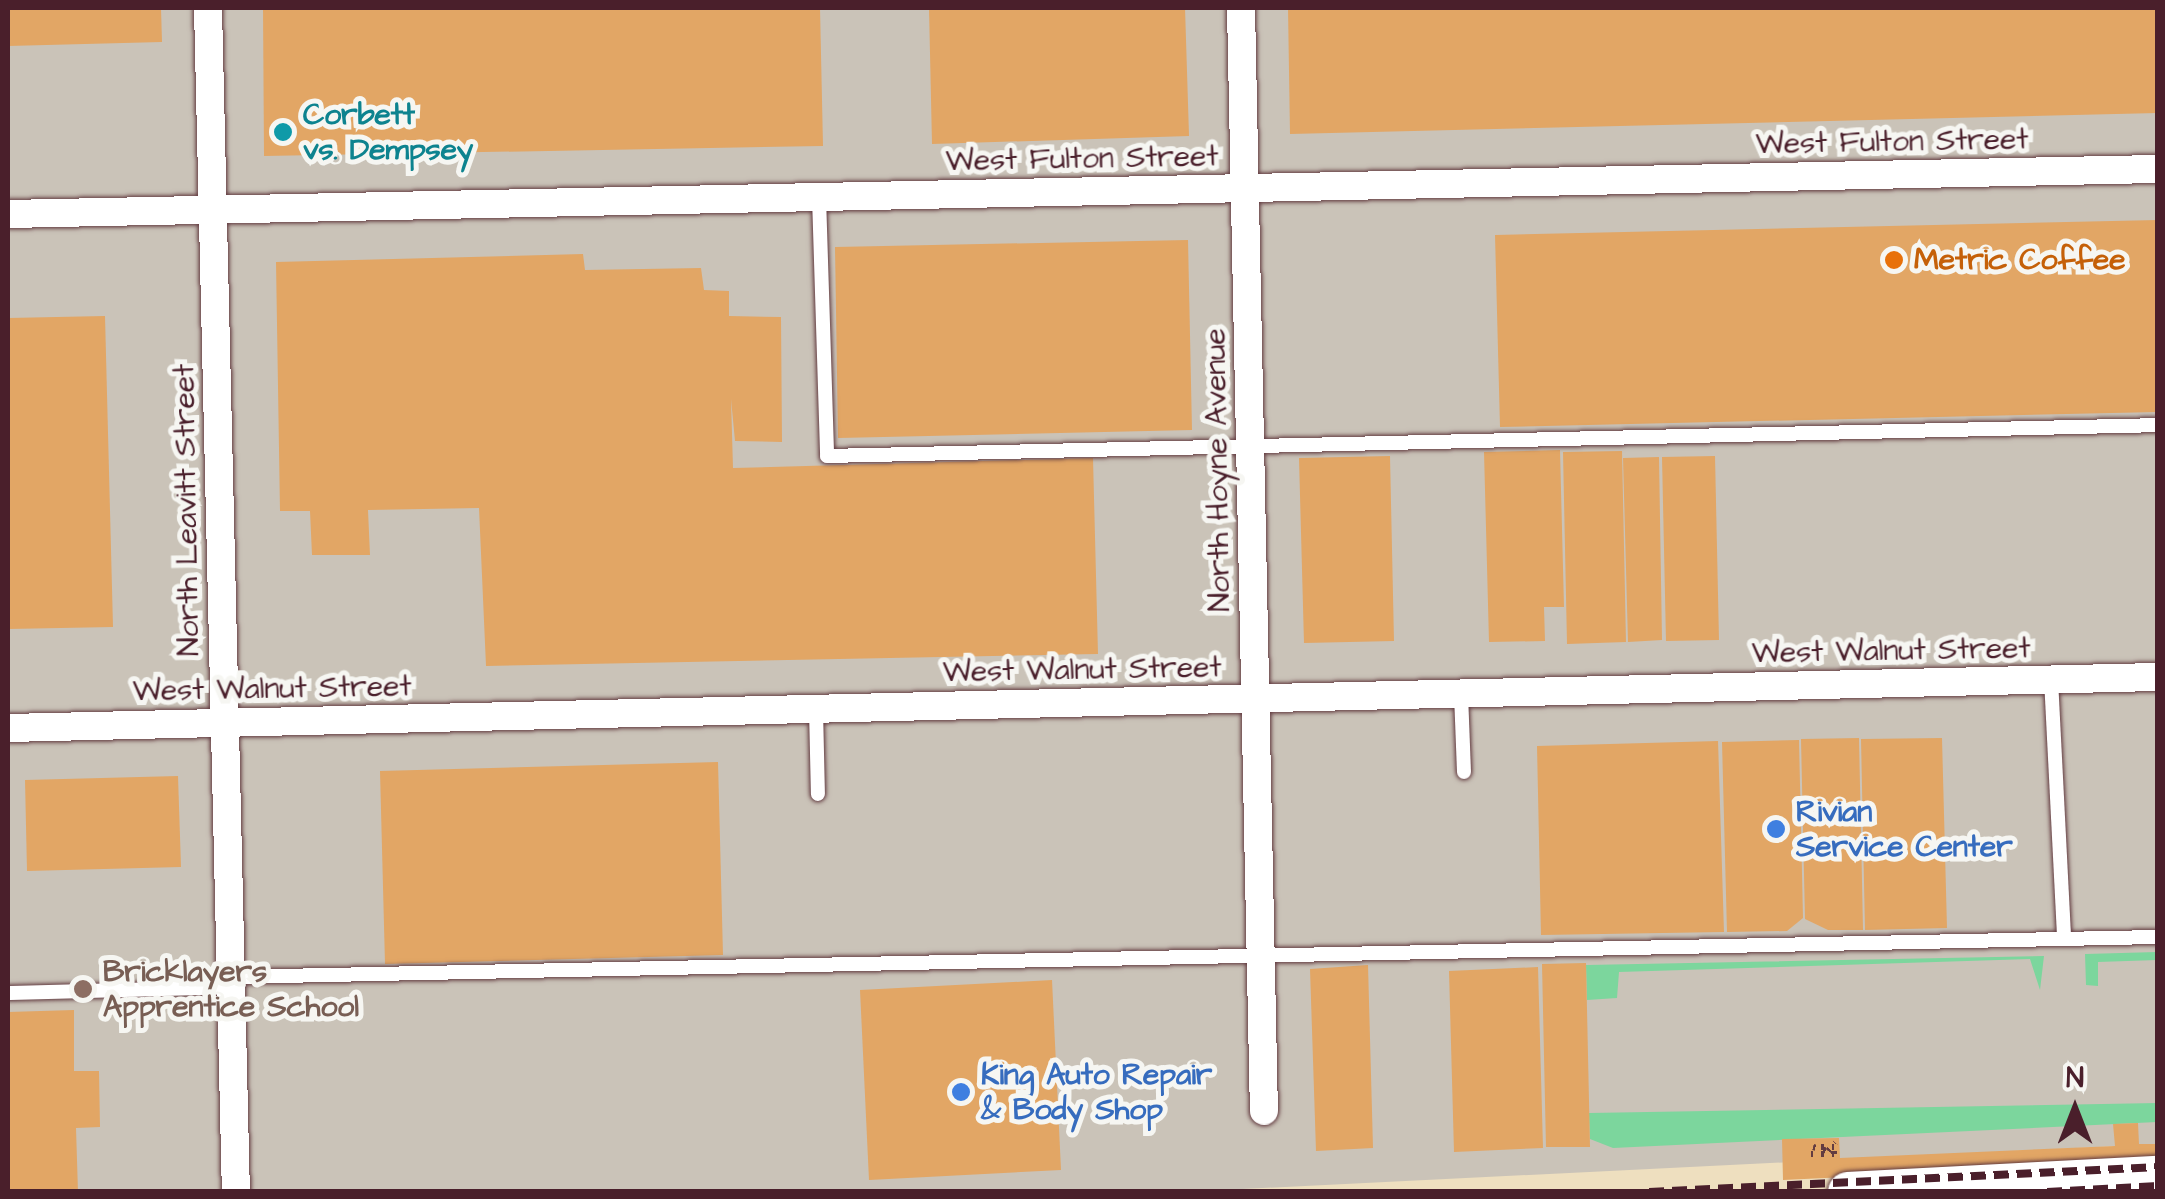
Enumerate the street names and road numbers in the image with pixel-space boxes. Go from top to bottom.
street label: West Fulton Street [1755,122,2029,162]
street label: West Fulton Street [945,139,1219,179]
street label: North Hoyne Avenue [1198,328,1238,612]
street label: North Leavitt Street [166,364,208,656]
street label: West Walnut Street [1751,631,2031,671]
street label: West Walnut Street [942,650,1222,690]
street label: West Walnut Street [132,669,412,709]

